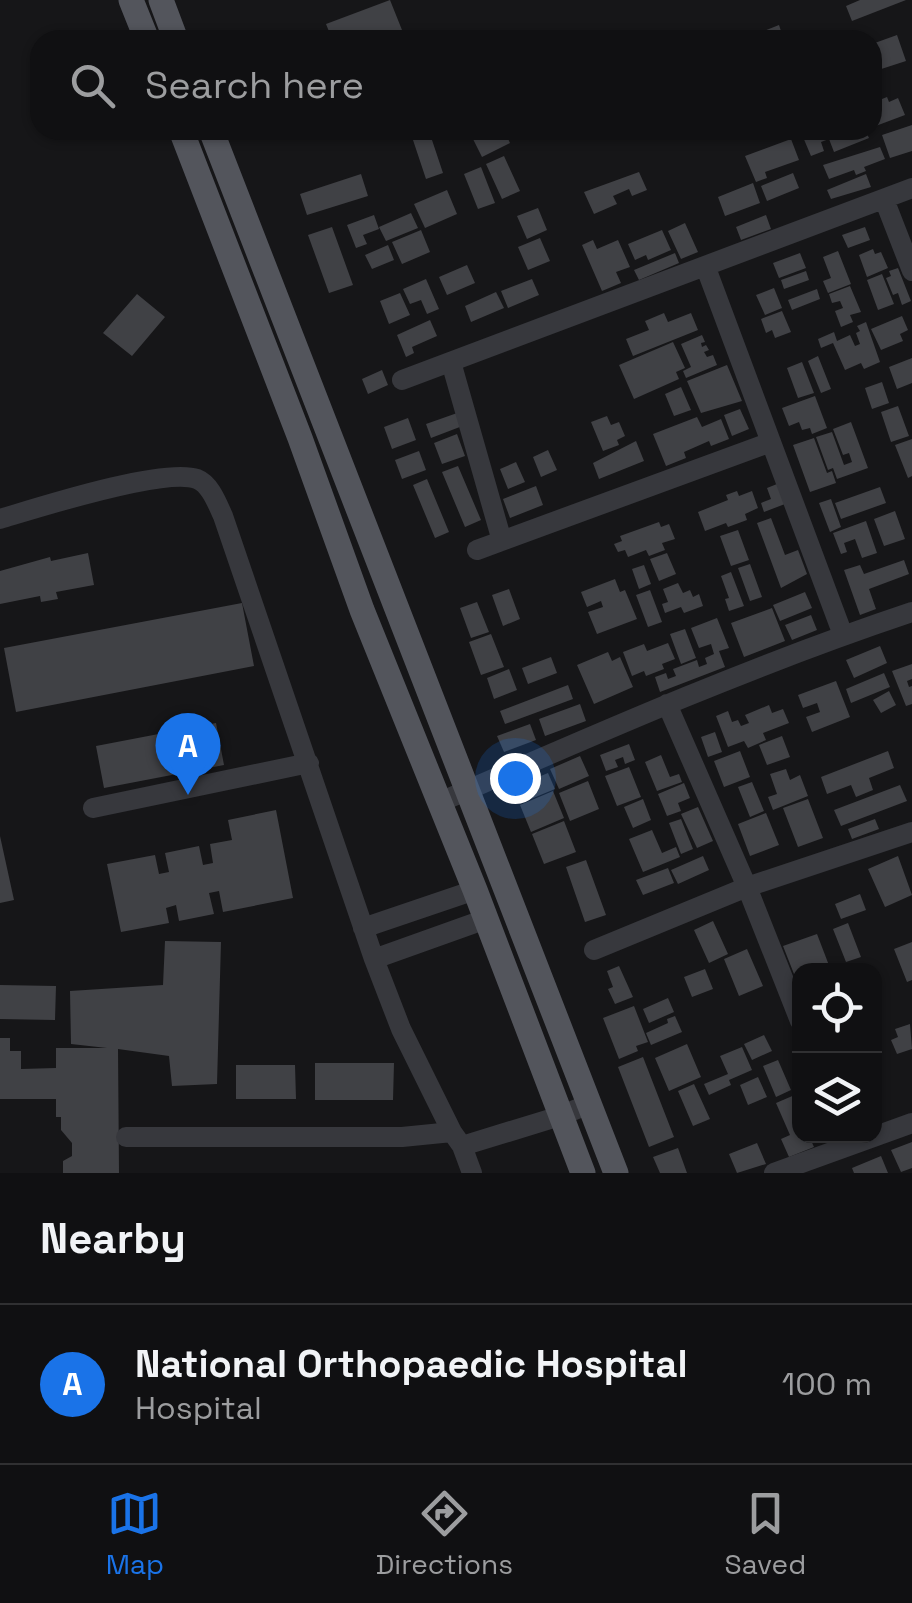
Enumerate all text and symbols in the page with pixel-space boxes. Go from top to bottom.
search box [30,30,882,140]
icon: search [65,58,120,113]
text: Search here [145,61,364,109]
pin: A [156,712,220,795]
your location [490,753,541,804]
map controls [792,963,882,1143]
button: locate [792,963,882,1053]
button: layers [792,1053,882,1143]
text: Nearby [40,1212,186,1265]
text: National Orthopaedic Hospital [135,1340,687,1388]
text: A [62,1364,83,1404]
text: 100 m [782,1364,872,1404]
text: Hospital [135,1388,262,1428]
tab: Map [106,1486,164,1582]
tab: Directions [376,1486,513,1582]
tab: Saved [725,1486,806,1582]

